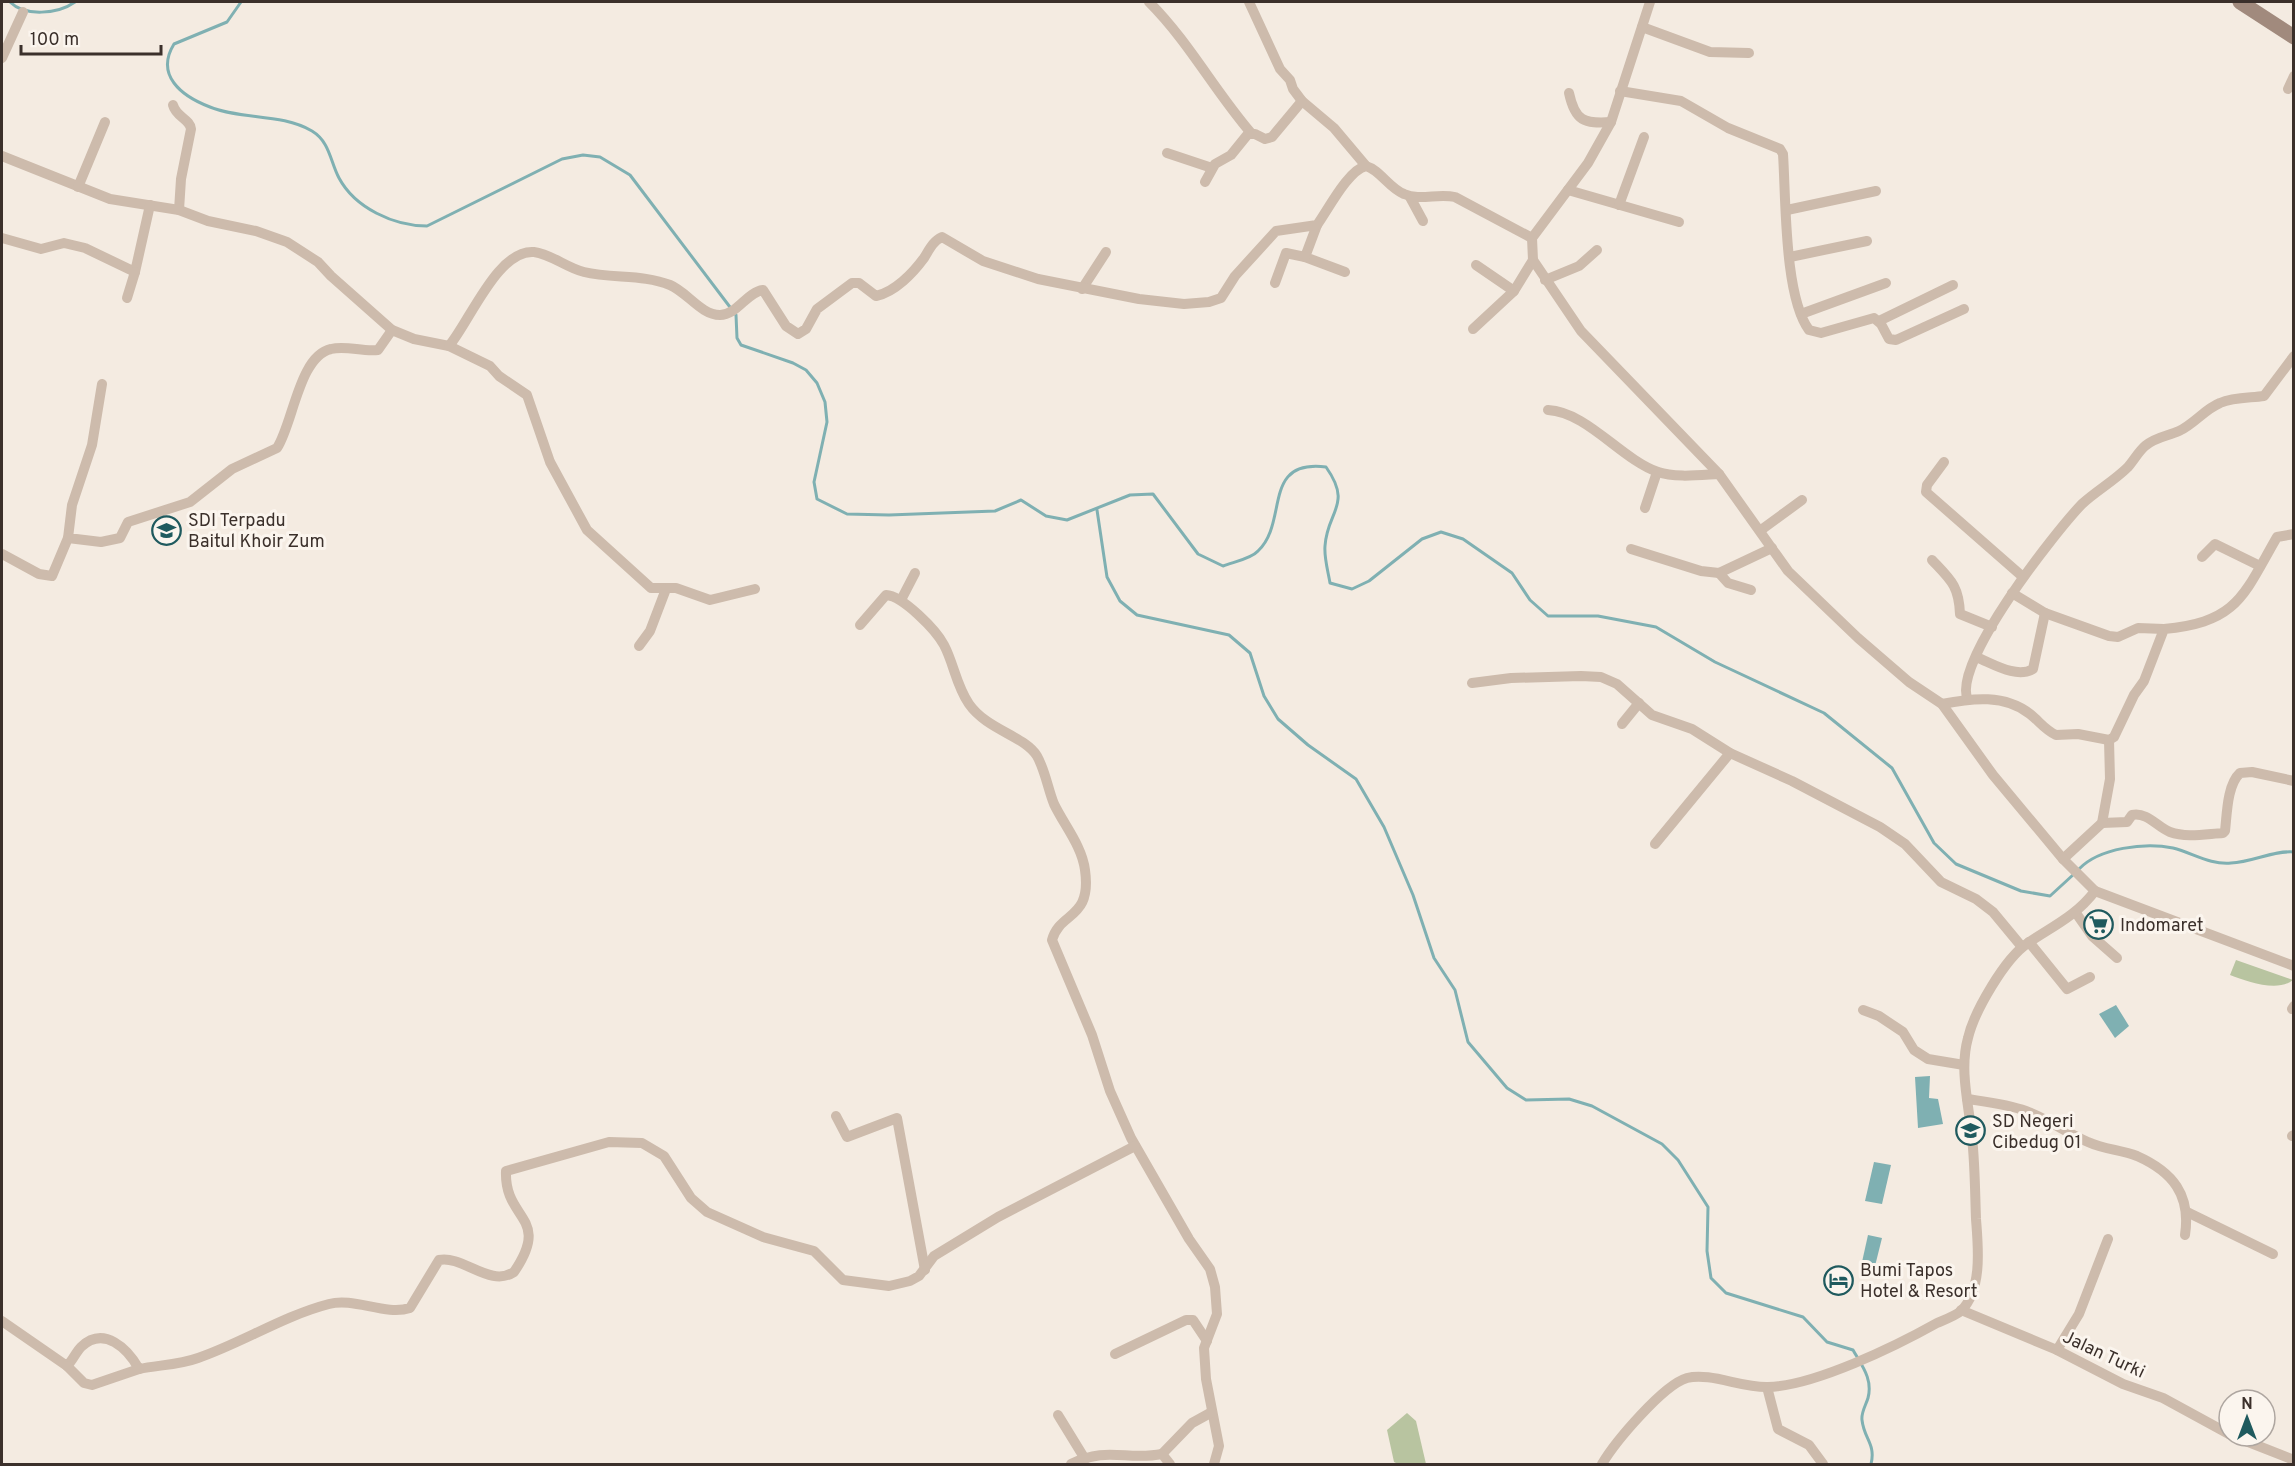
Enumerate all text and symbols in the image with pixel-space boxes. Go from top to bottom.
scale bar [21,18,160,56]
text: 100 m [30,29,79,52]
place label: SDI Terpadu Baitul Khoir Zum [188,510,325,554]
school or university icon: SDI Terpadu Baitul Khoir Zum [151,514,183,546]
supermarket icon: Indomaret [2083,909,2115,941]
place label: Indomaret [2120,915,2203,938]
place label: SD Negeri Cibedug 01 [1992,1111,2081,1155]
school or university icon: SD Negeri Cibedug 01 [1955,1115,1987,1147]
place label: Bumi Tapos Hotel & Resort [1860,1260,1978,1304]
hotel icon: Bumi Tapos Hotel & Resort [1823,1264,1855,1296]
street label: Jalan Turki [2058,1326,2148,1384]
north arrow [2217,1388,2277,1448]
text: N [2241,1395,2253,1415]

